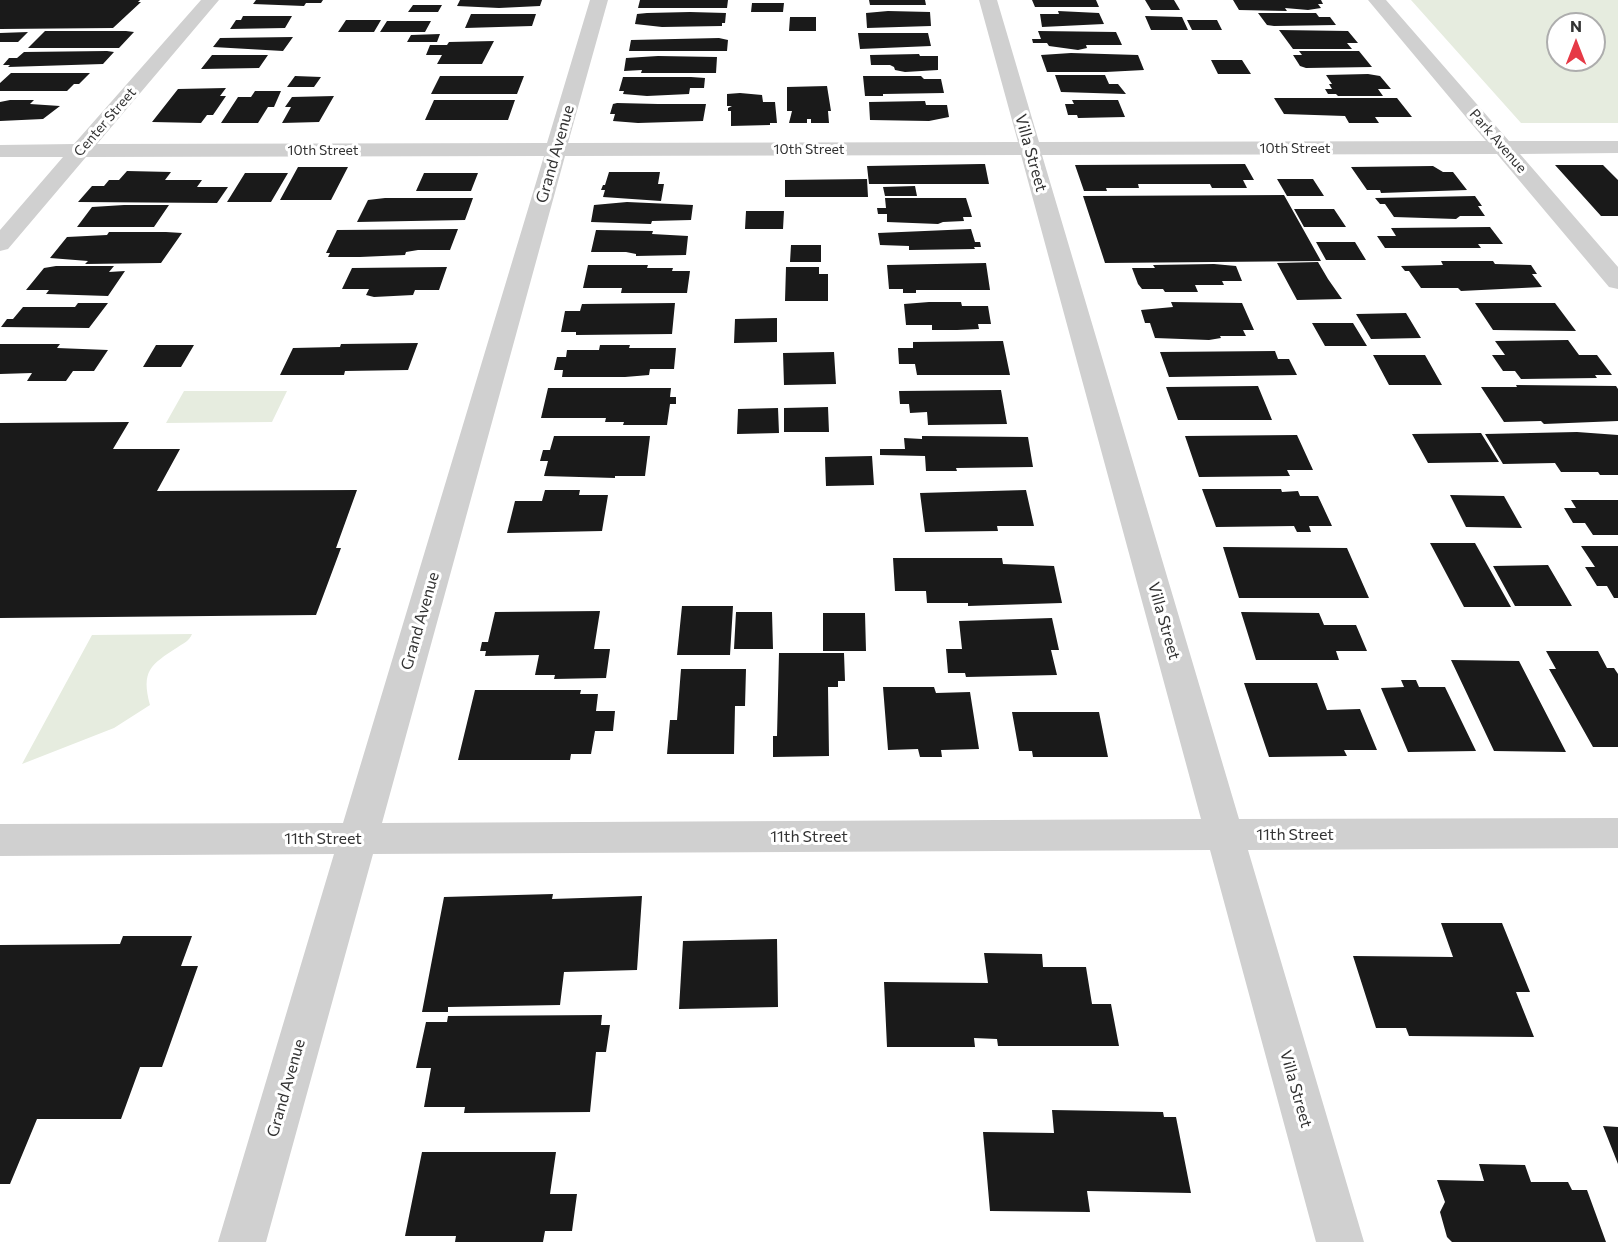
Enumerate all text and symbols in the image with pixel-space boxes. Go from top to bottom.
north arrow [1546,12,1606,72]
text: N [1570,16,1582,35]
street label: Center Street [70,84,140,160]
street label: Grand Avenue [532,103,578,205]
street label: Park Avenue [1466,106,1530,176]
street label: Villa Street [1011,112,1051,194]
street label: 10th Street [1259,140,1331,156]
street label: 10th Street [773,141,845,157]
street label: 10th Street [287,142,359,158]
street label: Grand Avenue [397,570,443,672]
street label: Villa Street [1144,580,1184,662]
street label: 11th Street [1256,825,1334,845]
street label: 11th Street [770,827,848,847]
street label: 11th Street [284,829,362,849]
street label: Grand Avenue [263,1037,309,1139]
street label: Villa Street [1276,1048,1316,1130]

